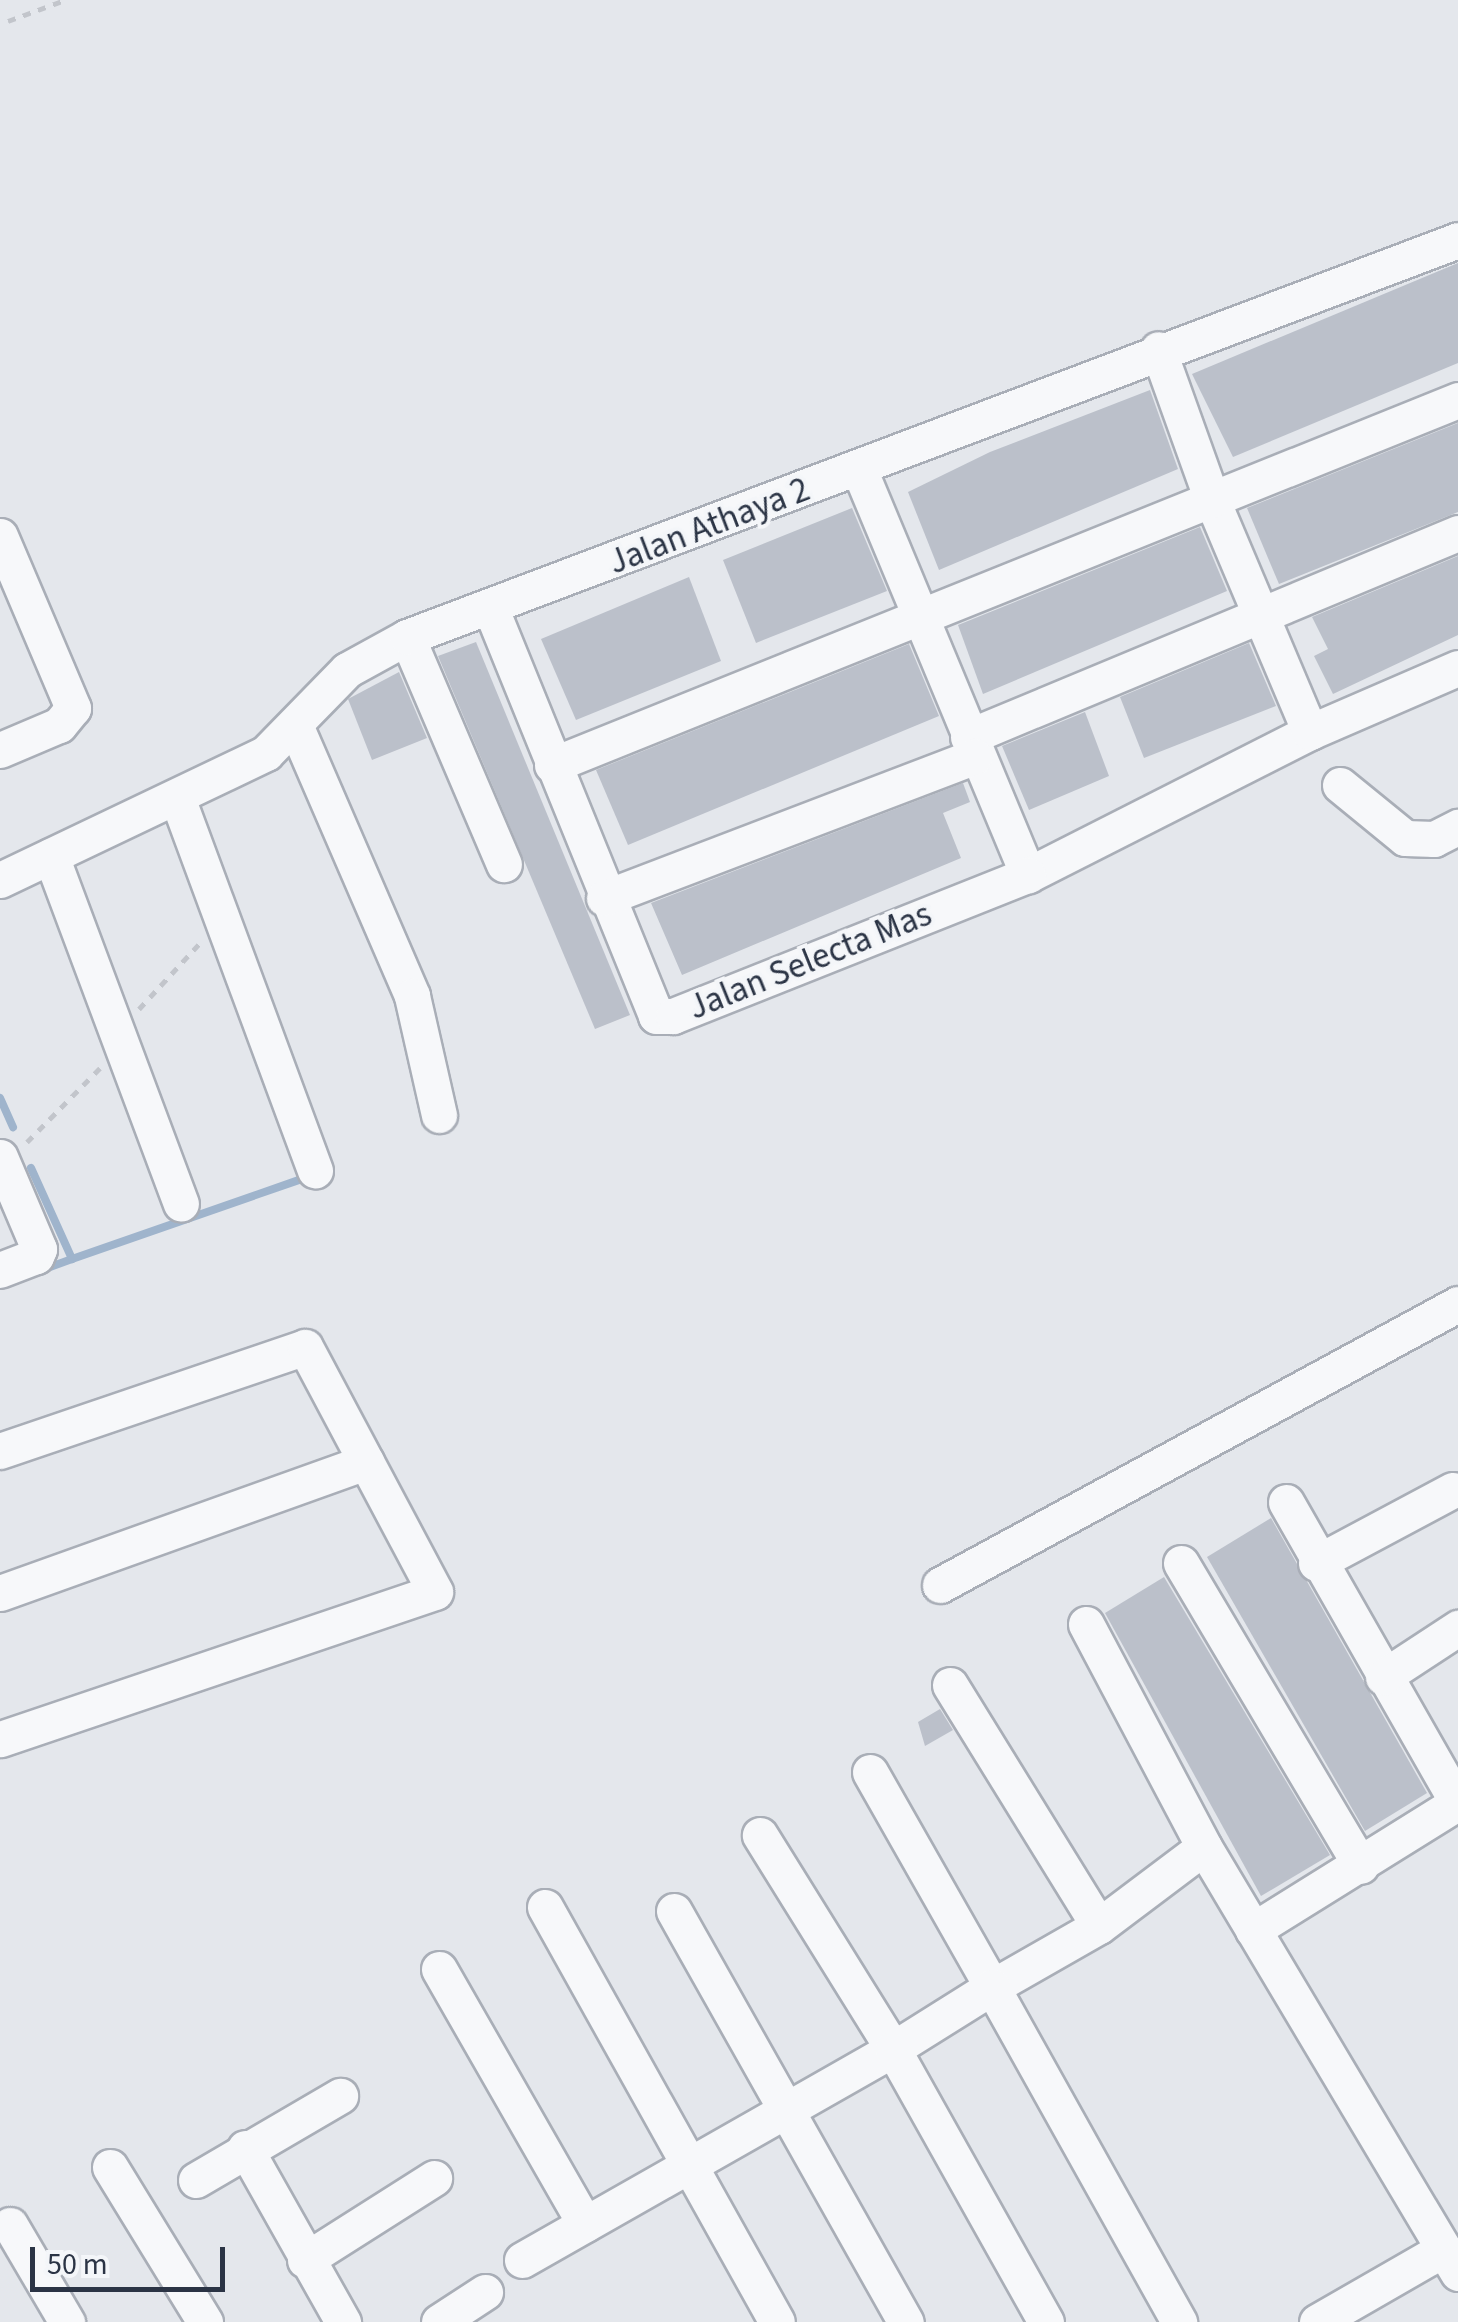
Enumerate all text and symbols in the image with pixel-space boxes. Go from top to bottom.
street label: Jalan Athaya 2 [603,468,815,584]
street label: Jalan Selecta Mas [682,893,938,1029]
scale bar [35,2227,230,2289]
text: 50 m [47,2243,108,2286]

